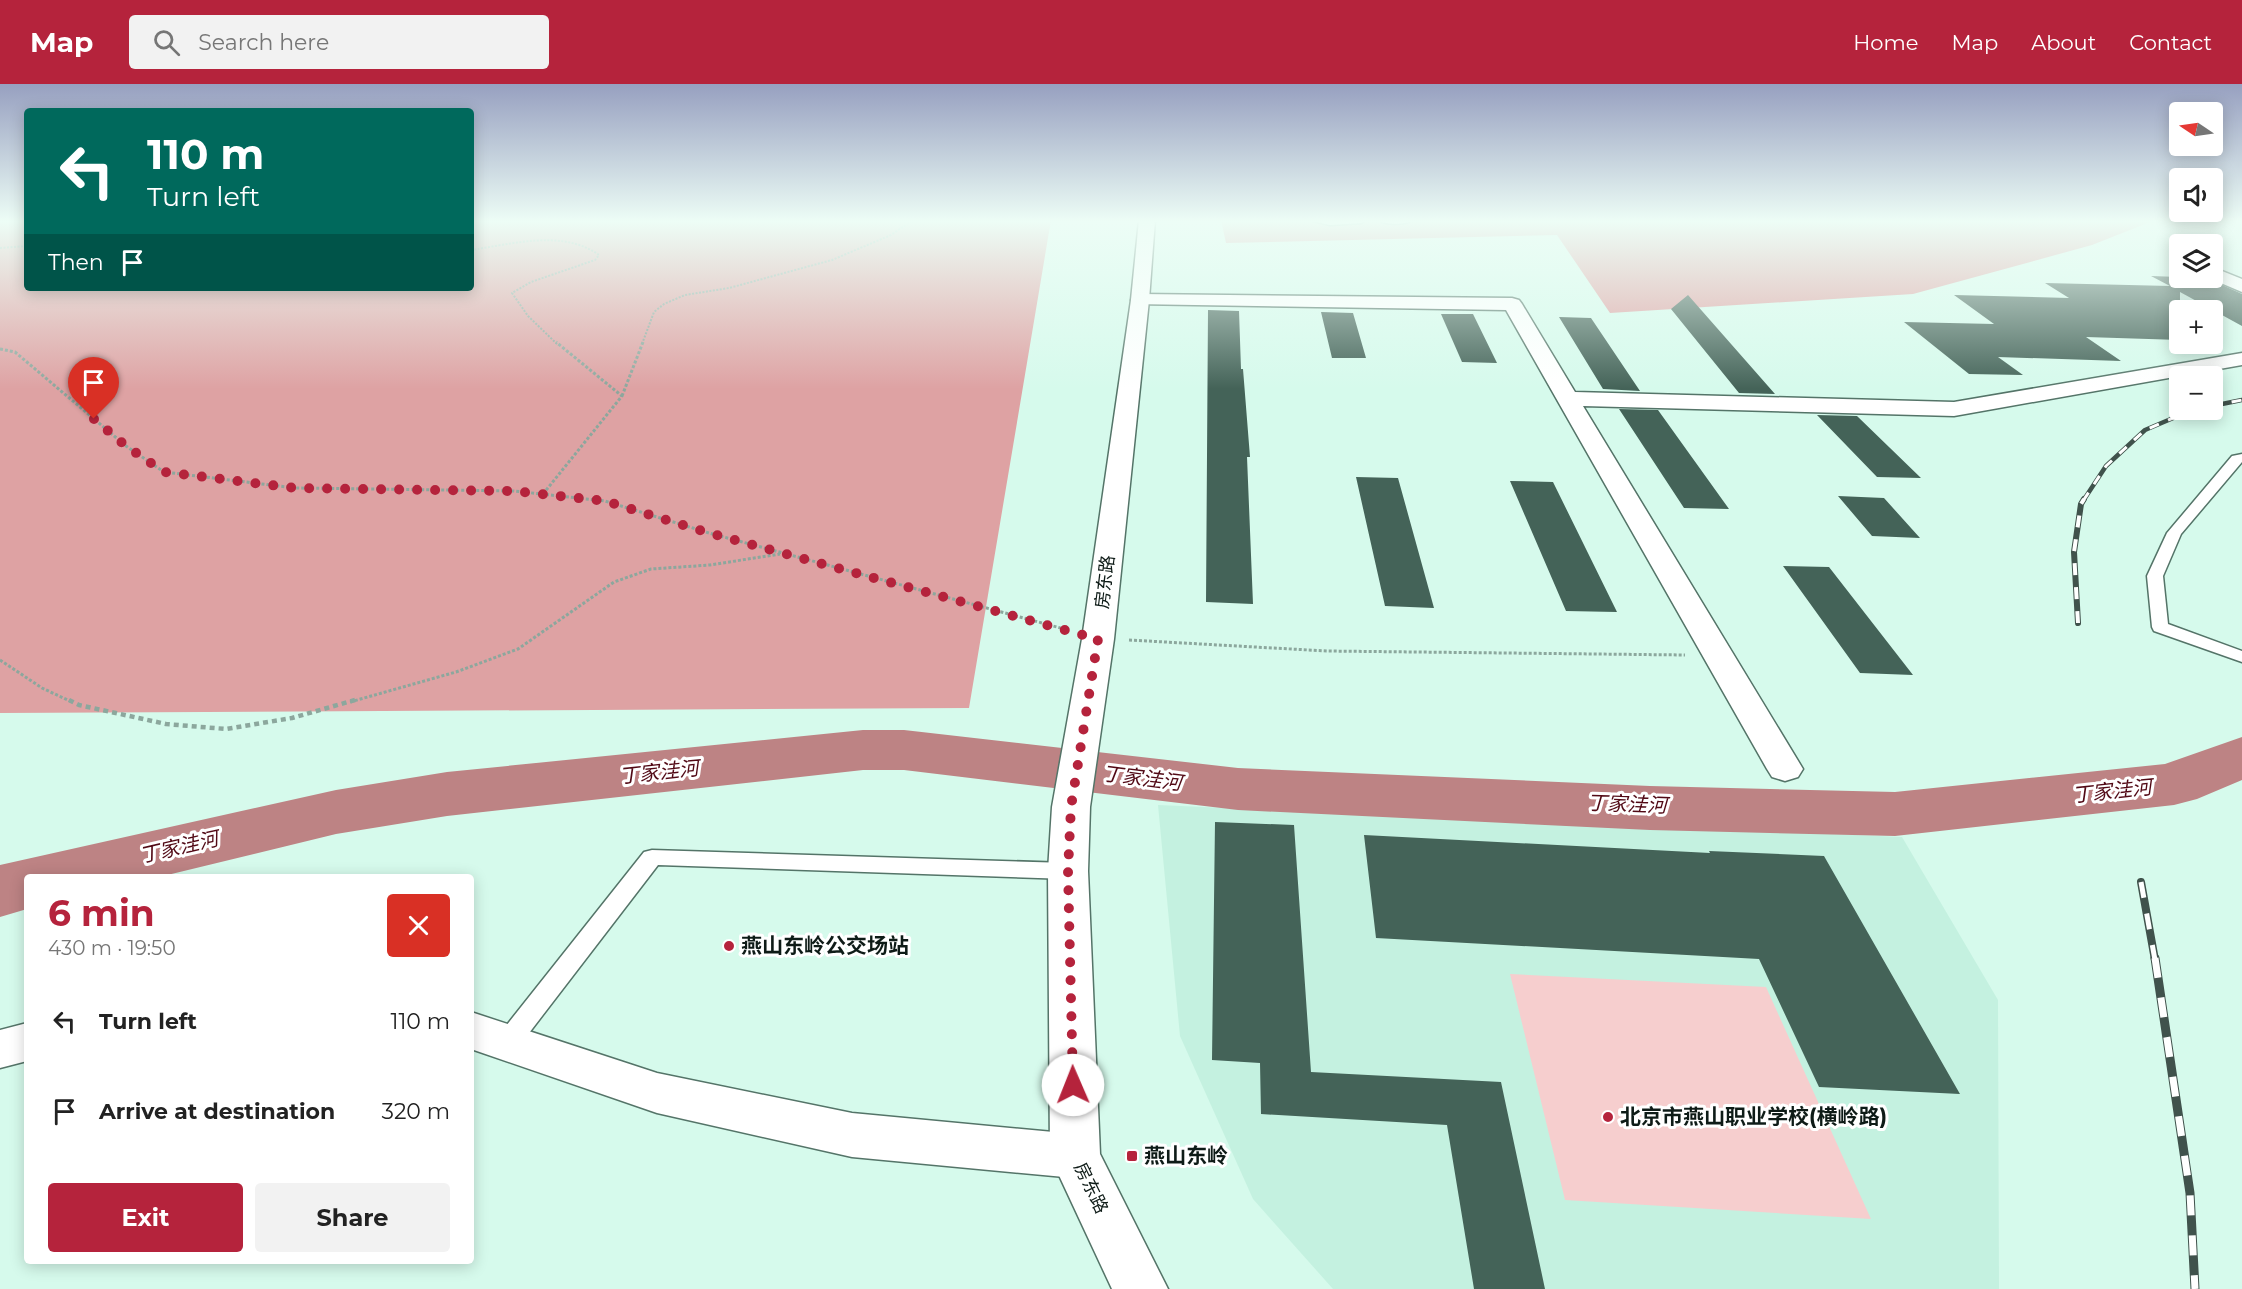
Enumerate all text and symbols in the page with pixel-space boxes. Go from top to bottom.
search box [129,15,549,69]
text: Map [30,25,93,59]
icon: search [150,26,183,59]
text: Search here [198,29,329,56]
text: Home [1853,30,1918,55]
text: Map [1951,30,1998,55]
text: About [2031,30,2096,55]
text: Contact [2129,30,2212,55]
north arrow [2169,102,2223,156]
map controls [2169,102,2223,420]
text: 110 m [147,128,264,180]
icon: left [48,132,126,210]
button: sound [2169,168,2223,222]
text: Turn left [147,180,260,213]
button: layers [2169,234,2223,288]
icon: arrive [116,246,149,279]
text: Then [48,249,104,276]
button: + [2169,300,2223,354]
pin [68,357,119,419]
icon: arrive [77,366,110,399]
button: − [2169,366,2223,420]
street label: 房东路 [1091,554,1119,610]
water label: 丁家洼河 [618,755,704,788]
water label: 丁家洼河 [1101,761,1187,795]
water label: 丁家洼河 [2071,774,2157,807]
water label: 丁家洼河 [1587,791,1671,818]
water label: 丁家洼河 [137,825,225,868]
text: 6 min [48,891,155,935]
button: close [387,894,450,957]
place label: 燕山东岭公交场站 [741,933,909,958]
text: 430 m · 19:50 [48,936,176,960]
marker: 燕山东岭公交场站 [722,939,736,953]
icon: left [48,1005,81,1038]
text: Turn left [99,1008,197,1035]
text: 110 m [390,1008,450,1035]
position arrow [1041,1053,1105,1117]
icon: arrive [48,1095,81,1128]
text: Arrive at destination [99,1098,335,1125]
text: 320 m [382,1098,450,1125]
place label: 北京市燕山职业学校(横岭路) [1620,1104,1887,1129]
marker: 北京市燕山职业学校(横岭路) [1601,1110,1615,1124]
place label: 燕山东岭 [1144,1143,1228,1168]
marker: 燕山东岭 [1125,1149,1139,1163]
street label: 房东路 [1069,1159,1113,1217]
button: Exit [48,1183,243,1252]
button: Share [255,1183,450,1252]

